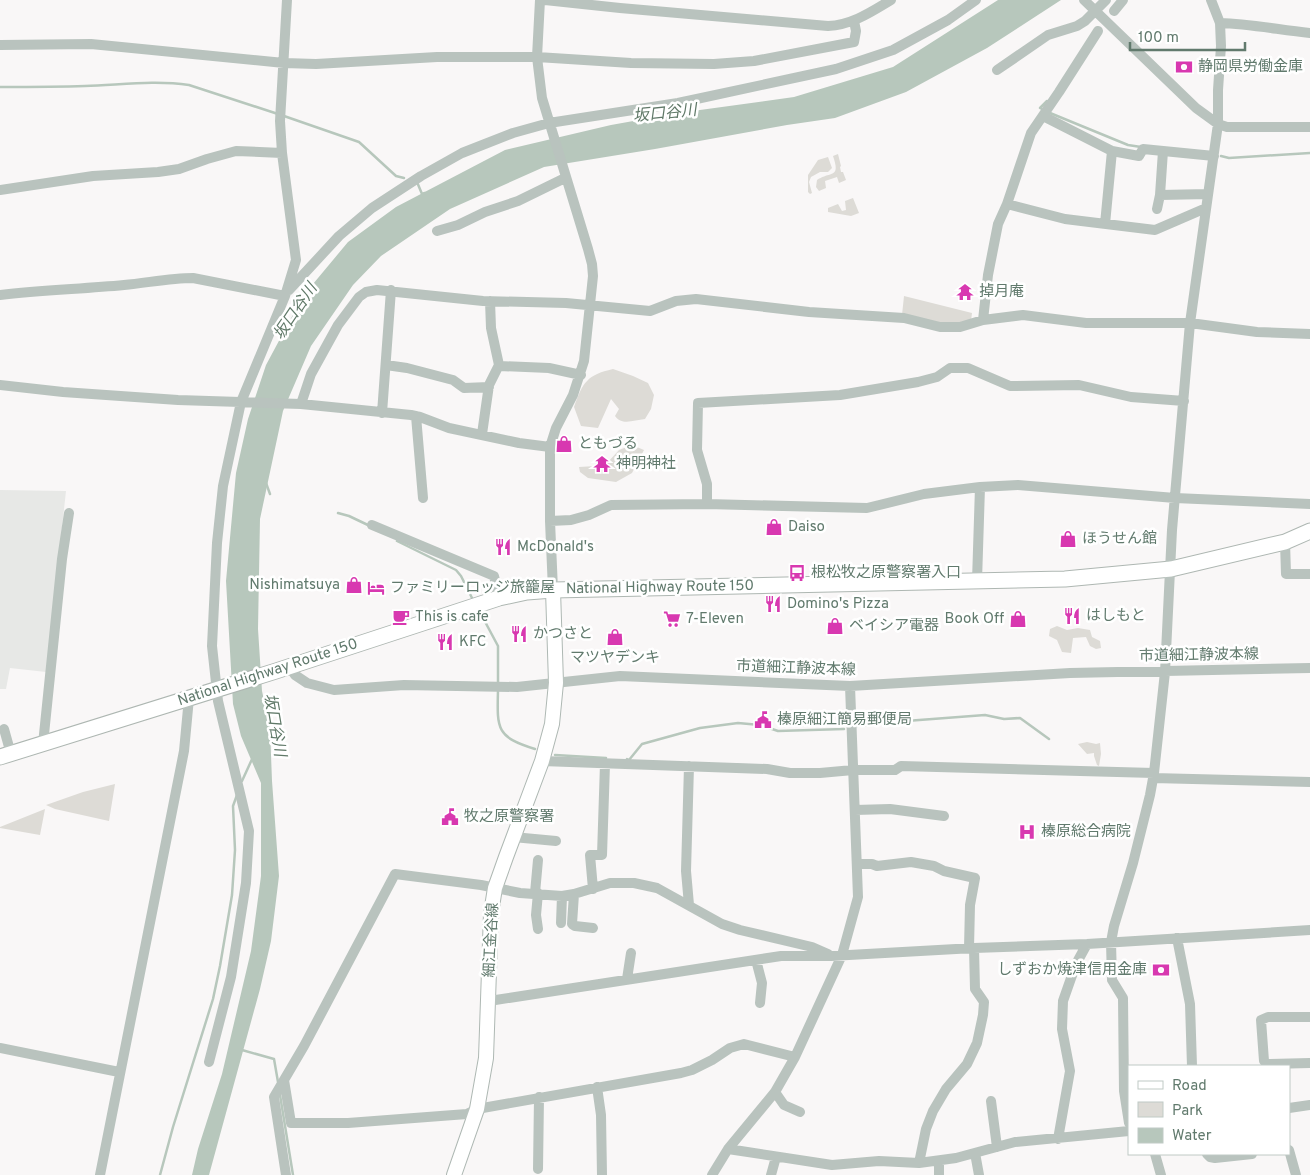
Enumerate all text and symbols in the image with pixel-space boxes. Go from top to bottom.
scale bar [1130,20,1245,52]
text: 100 m [1138,29,1179,48]
bank icon: 静岡県労働金庫 [1174,57,1194,77]
place label: 静岡県労働金庫 [1198,58,1303,77]
water label: 坂口谷川 [632,101,700,127]
water label: 坂口谷川 [270,278,323,344]
temple icon: 掉月庵 [955,282,975,302]
place label: 掉月庵 [979,283,1024,302]
shop icon: ともづる [554,434,574,454]
place label: ともづる [578,435,638,454]
temple icon: 神明神社 [592,454,612,474]
place label: 神明神社 [616,455,676,474]
shop icon: Daiso [764,517,784,537]
place label: Daiso [788,518,825,537]
shop icon: ほうせん館 [1058,529,1078,549]
place label: ほうせん館 [1082,530,1157,549]
restaurant icon: McDonald's [493,537,513,557]
place label: McDonald's [517,538,594,557]
bus stop icon: 根松牧之原警察署入口 [787,563,807,583]
place label: 根松牧之原警察署入口 [811,563,961,583]
shop icon: Nishimatsuya [344,575,364,595]
place label: Nishimatsuya [249,576,340,595]
street label: National Highway Route 150 [566,577,754,599]
hotel icon: ファミリーロッジ旅籠屋 [366,578,386,598]
place label: ファミリーロッジ旅籠屋 [390,578,555,598]
restaurant icon: Domino's Pizza [763,594,783,614]
place label: Domino's Pizza [787,595,889,614]
restaurant icon: はしもと [1062,606,1082,626]
cafe icon: This is cafe [391,607,411,627]
place label: はしもと [1086,607,1146,626]
place label: This is cafe [415,608,489,627]
supermarket icon: 7-Eleven [662,609,682,629]
shop icon: Book Off [1008,609,1028,629]
place label: 7-Eleven [686,610,744,629]
place label: Book Off [944,610,1004,629]
shop icon: ベイシア電器 [825,616,845,636]
place label: ベイシア電器 [849,617,939,636]
restaurant icon: かつさと [509,624,529,644]
place label: かつさと [533,625,593,644]
shop icon: マツヤデンキ [605,627,625,647]
restaurant icon: KFC [435,632,455,652]
place label: KFC [459,633,487,652]
street label: National Highway Route 150 [176,635,360,711]
street label: 市道細江静波本線 [1139,645,1259,667]
place label: マツヤデンキ [570,649,660,668]
street label: 市道細江静波本線 [736,657,856,681]
water label: 坂口谷川 [259,692,290,760]
public building icon: 榛原細江簡易郵便局 [753,710,773,730]
place label: 榛原細江簡易郵便局 [777,711,912,730]
public building icon: 牧之原警察署 [440,807,460,827]
place label: 牧之原警察署 [464,807,554,827]
hospital icon: 榛原総合病院 [1017,822,1037,842]
place label: 榛原総合病院 [1041,823,1131,842]
street label: 細江金谷線 [481,902,503,978]
bank icon: しずおか焼津信用金庫 [1151,960,1171,980]
place label: しずおか焼津信用金庫 [997,961,1147,980]
legend [1128,1065,1290,1155]
text: Road [1172,1077,1207,1096]
text: Park [1172,1102,1203,1121]
text: Water [1172,1127,1212,1146]

